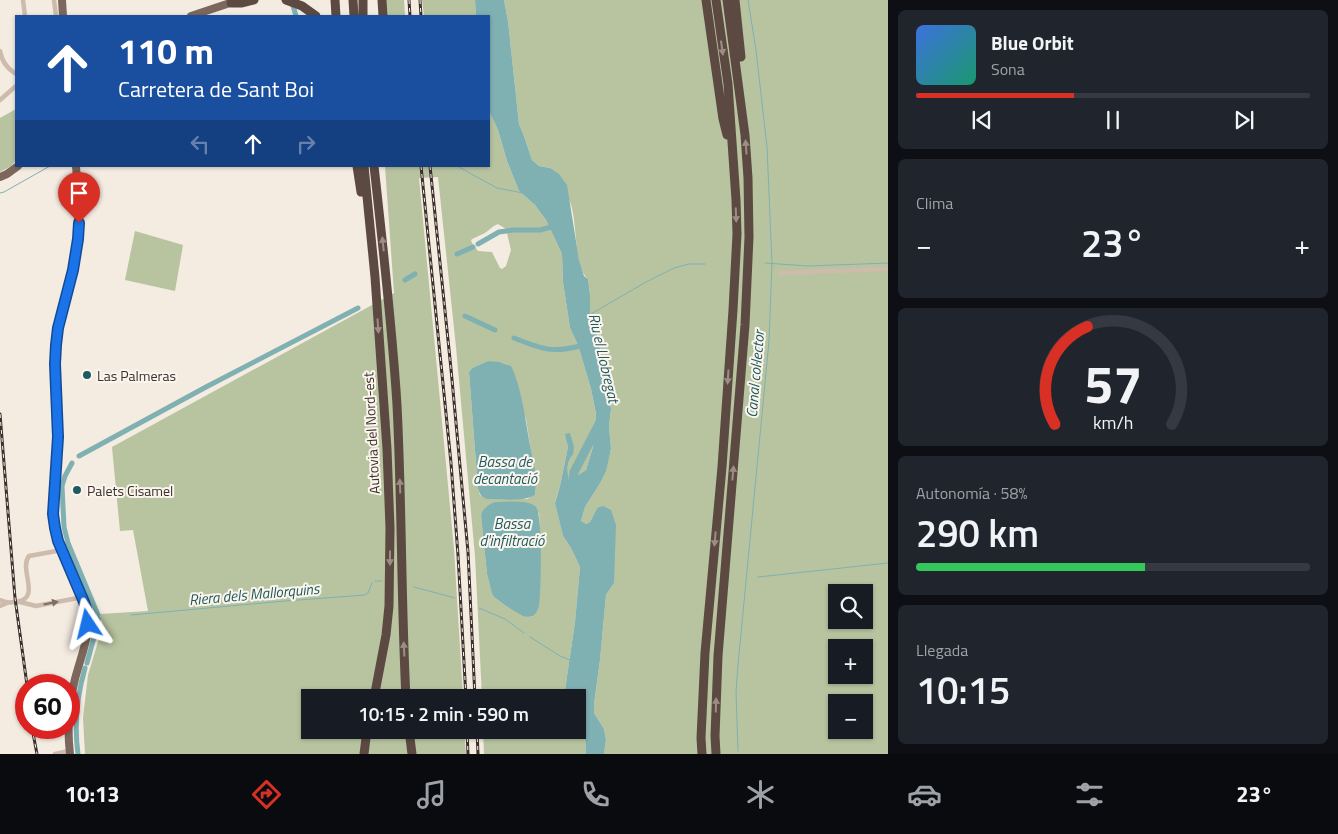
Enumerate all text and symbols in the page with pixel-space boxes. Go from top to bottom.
text: 110 m [118,24,214,78]
text: Blue Orbit [991,28,1074,57]
icon: ahead [35,35,100,100]
one-way arrow [719,41,727,57]
text: Sona [991,57,1025,81]
text: Carretera de Sant Boi [118,72,314,106]
icon: previous [968,106,996,134]
icon: pause [1099,106,1127,134]
icon: next [1230,106,1258,134]
icon: left [186,130,214,158]
icon: ahead [239,130,267,158]
icon: right [292,130,320,158]
one-way arrow [741,139,749,155]
pin [58,172,100,223]
icon: arrive [65,179,93,207]
text: Clima [916,191,953,215]
one-way arrow [732,207,740,223]
text: 23° [1081,214,1145,272]
text: − [916,223,932,266]
text: + [1294,223,1310,266]
one-way arrow [378,236,386,252]
water label: Riu el Llobregat [583,311,626,407]
one-way arrow [374,318,382,334]
water label: Canal col·lector [740,327,770,419]
text: 57 [1084,344,1142,423]
place label: Las Palmeras [97,365,176,386]
marker: Las Palmeras [81,369,93,381]
one-way arrow [724,370,732,386]
street label: Autovia del Nord-est [357,371,385,495]
text: km/h [1093,409,1133,436]
water label: Bassa de decantació [473,450,538,490]
one-way arrow [730,465,738,481]
one-way arrow [396,478,404,494]
place label: Palets Cisamel [87,480,173,501]
text: Autonomía · 58% [916,481,1027,505]
marker: Palets Cisamel [71,484,83,496]
text: 290 km [916,504,1039,562]
water label: Bassa d'infiltració [480,512,545,552]
one-way arrow [711,532,719,548]
one-way arrow [386,550,394,566]
water label: Riera dels Mallorquins [188,577,322,611]
map controls [828,584,873,739]
button: search [828,584,873,629]
position arrow [61,597,113,649]
one-way arrow [43,599,58,607]
text: Llegada [916,638,968,662]
button: + [828,639,873,684]
one-way arrow [399,641,407,657]
text: 10:15 [916,661,1010,719]
speed limit sign: 60 [15,674,80,739]
button: − [828,694,873,739]
one-way arrow [712,697,720,713]
text: 10:15 · 2 min · 590 m [358,699,529,728]
text: 10:13 [65,777,120,811]
icon: directions [249,777,284,812]
icon: music [414,777,449,812]
icon: phone [578,777,613,812]
icon: climate [743,777,778,812]
icon: car [907,777,942,812]
icon: filters [1072,777,1107,812]
text: 23° [1236,777,1273,811]

